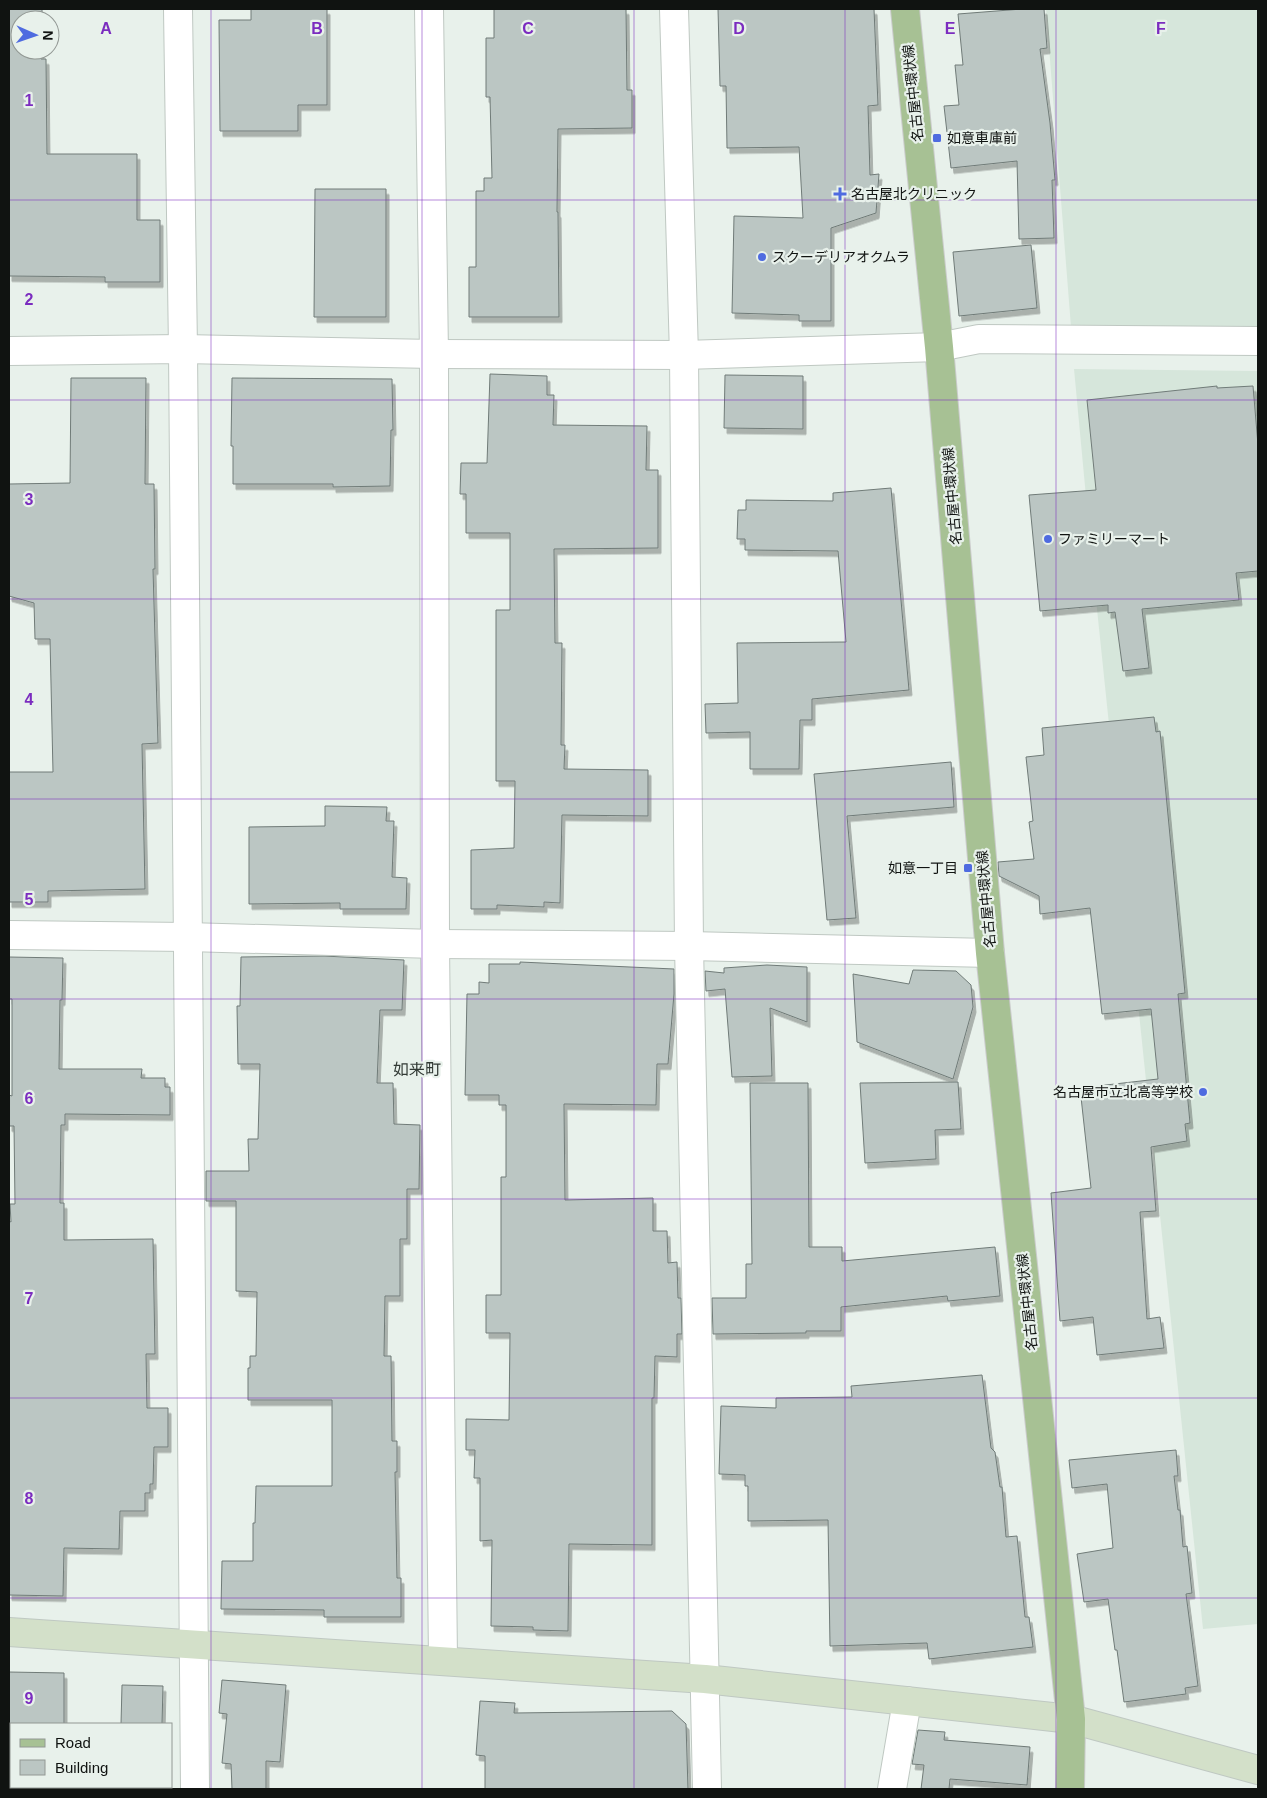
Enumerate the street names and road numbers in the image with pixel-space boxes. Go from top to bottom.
street label: 名古屋中環状線 [900,43,926,143]
street label: 名古屋中環状線 [940,446,964,546]
street label: 名古屋中環状線 [974,849,998,949]
street label: 名古屋中環状線 [1014,1252,1040,1352]

